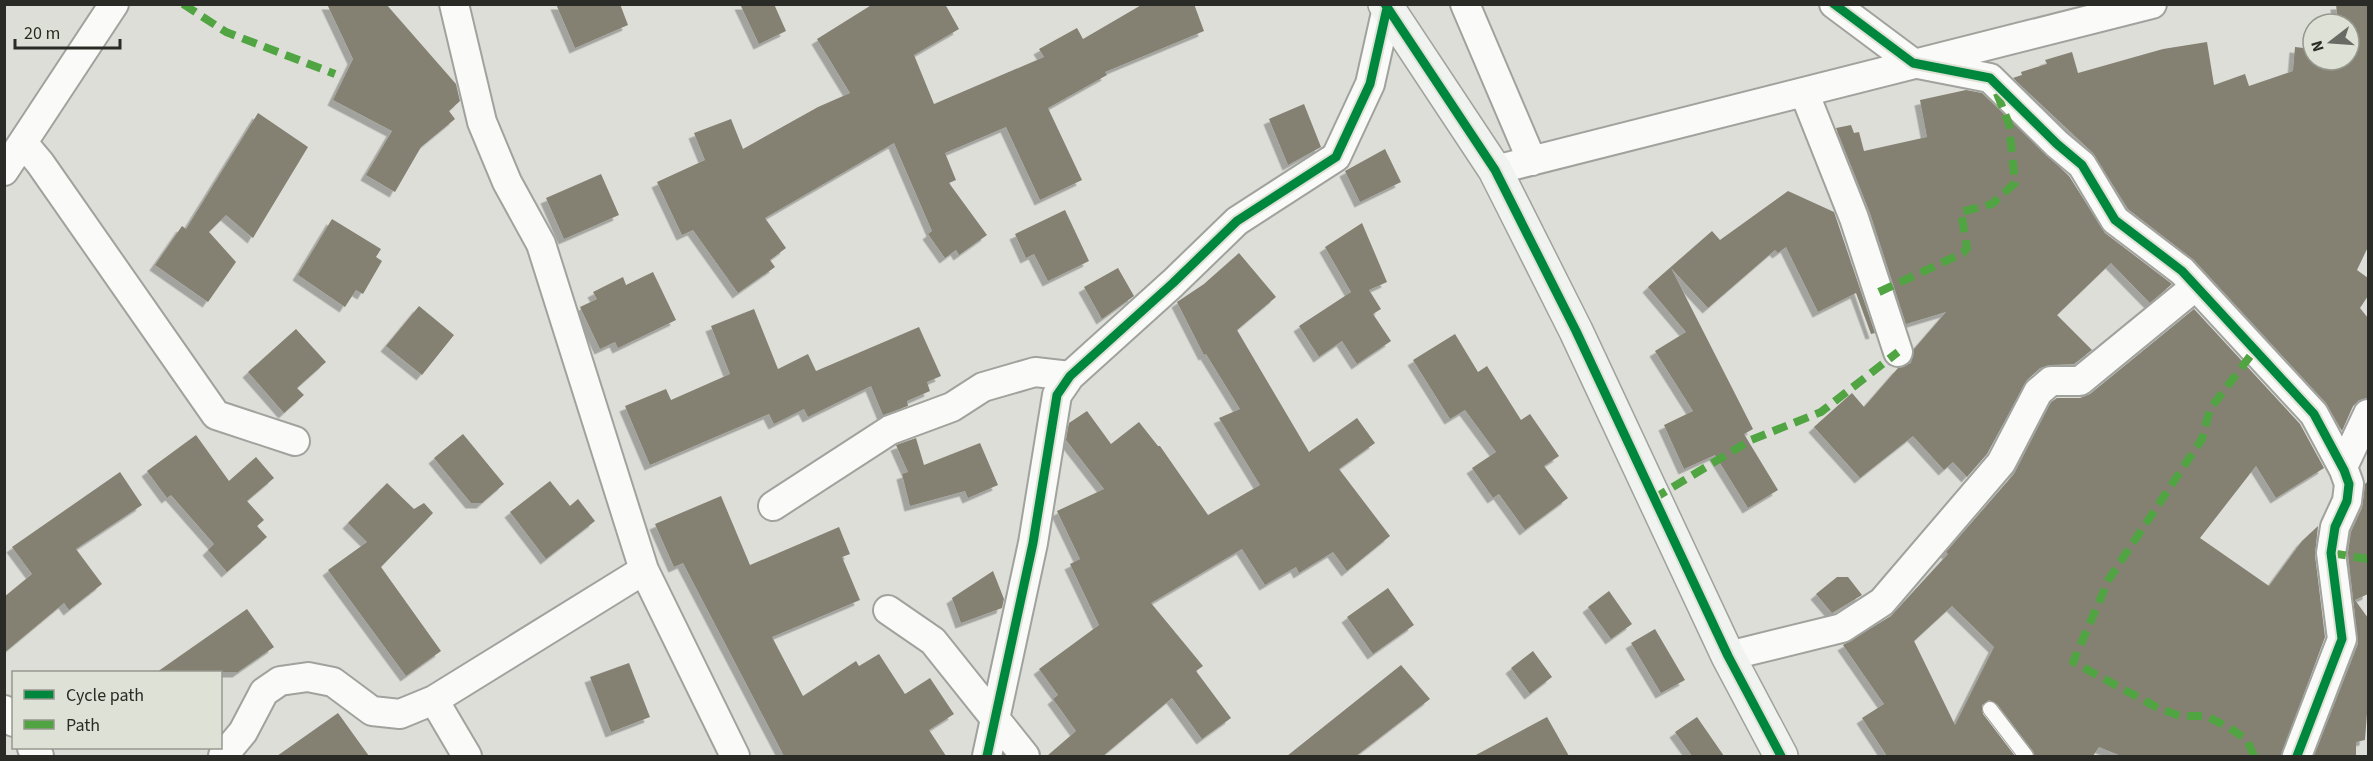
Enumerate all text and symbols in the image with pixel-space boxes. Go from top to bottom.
scale bar [15,12,120,50]
north arrow [2301,12,2361,72]
text: 20 m [24,21,60,46]
text: N [2306,38,2330,54]
legend [12,671,222,749]
text: Cycle path [66,683,144,708]
text: Path [66,713,100,738]

